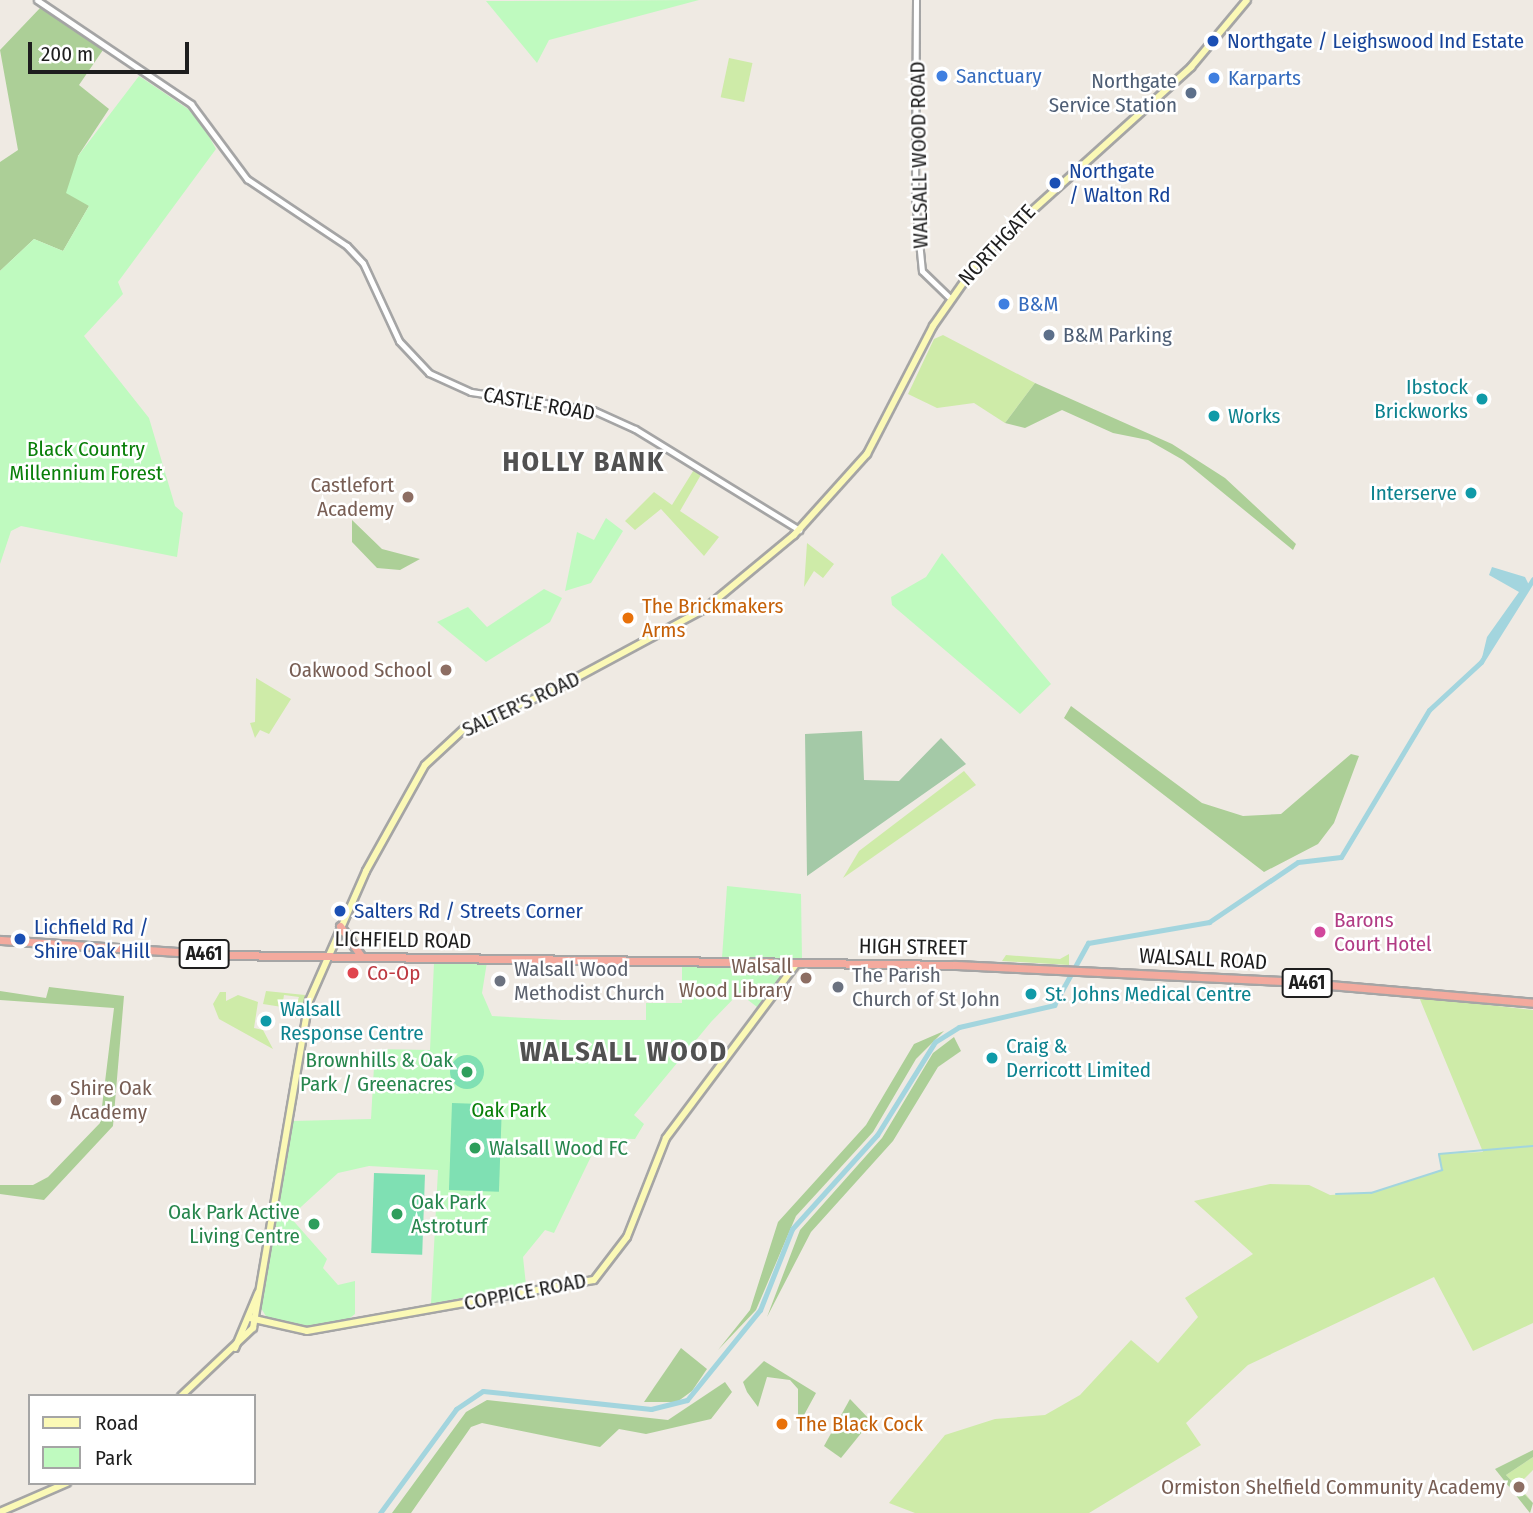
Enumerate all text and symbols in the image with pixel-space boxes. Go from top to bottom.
scale bar [32,28,192,72]
place label: Northgate / Leighswood Ind Estate [1227,28,1524,54]
marker: Northgate / Leighswood Ind Estate [1205,33,1221,49]
text: 200 m [41,41,93,67]
street label: WALSALL WOOD ROAD [905,61,933,249]
place label: Sanctuary [956,63,1042,89]
place label: Karparts [1228,65,1301,91]
marker: Sanctuary [934,68,950,84]
place label: Northgate Service Station [1049,68,1177,118]
marker: Karparts [1206,70,1222,86]
marker: Northgate Service Station [1183,85,1199,101]
place label: Northgate / Walton Rd [1069,158,1170,208]
marker: Northgate / Walton Rd [1047,175,1063,191]
street label: NORTHGATE [953,199,1041,291]
place label: B&M [1018,291,1058,317]
marker: B&M [996,296,1012,312]
place label: B&M Parking [1063,322,1172,348]
marker: B&M Parking [1041,327,1057,343]
place label: Ibstock Brickworks [1374,374,1468,424]
street label: CASTLE ROAD [481,382,597,426]
marker: Ibstock Brickworks [1474,391,1490,407]
place label: Works [1228,403,1281,429]
marker: Works [1206,408,1222,424]
park label: Black Country Millennium Forest [9,436,163,486]
district label: HOLLY BANK [504,445,664,479]
place label: Castlefort Academy [311,472,394,522]
place label: Interserve [1370,480,1457,506]
marker: Interserve [1463,485,1479,501]
marker: Castlefort Academy [400,489,416,505]
place label: The Brickmakers Arms [642,593,783,643]
marker: The Brickmakers Arms [620,610,636,626]
place label: Oakwood School [289,657,432,683]
marker: Oakwood School [438,662,454,678]
street label: SALTER'S ROAD [458,666,584,742]
place label: Salters Rd / Streets Corner [354,898,583,924]
marker: Salters Rd / Streets Corner [332,903,348,919]
place label: Barons Court Hotel [1334,907,1432,957]
place label: Lichfield Rd / Shire Oak Hill [34,914,150,964]
marker: Barons Court Hotel [1312,924,1328,940]
street label: LICHFIELD ROAD [334,926,472,954]
marker: Lichfield Rd / Shire Oak Hill [12,931,28,947]
street label: HIGH STREET [859,933,967,961]
road number: A461 [178,938,230,970]
street label: WALSALL ROAD [1138,943,1268,975]
place label: Walsall Wood Library [679,953,792,1003]
place label: Walsall Wood Methodist Church [514,956,665,1006]
place label: Co-Op [367,960,420,986]
place label: The Parish Church of St John [852,962,1000,1012]
marker: Co-Op [345,965,361,981]
road number: A461 [1281,967,1333,998]
marker: Walsall Wood Library [798,970,814,986]
marker: Walsall Wood Methodist Church [492,973,508,989]
marker: The Parish Church of St John [830,979,846,995]
place label: St. Johns Medical Centre [1045,981,1251,1007]
marker: St. Johns Medical Centre [1023,986,1039,1002]
place label: Walsall Response Centre [280,996,424,1046]
marker: Walsall Response Centre [258,1013,274,1029]
place label: Craig & Derricott Limited [1006,1033,1151,1083]
district label: WALSALL WOOD [521,1035,727,1069]
place label: Brownhills & Oak Park / Greenacres [300,1047,453,1097]
marker: Craig & Derricott Limited [984,1050,1000,1066]
marker: Brownhills & Oak Park / Greenacres [459,1064,475,1080]
place label: Shire Oak Academy [70,1075,152,1125]
marker: Shire Oak Academy [48,1092,64,1108]
park label: Oak Park [471,1097,547,1123]
place label: Walsall Wood FC [489,1135,628,1161]
marker: Walsall Wood FC [467,1140,483,1156]
place label: Oak Park Astroturf [411,1189,487,1239]
place label: Oak Park Active Living Centre [168,1199,300,1249]
marker: Oak Park Astroturf [389,1206,405,1222]
marker: Oak Park Active Living Centre [306,1216,322,1232]
street label: COPPICE ROAD [462,1268,588,1316]
legend [28,1394,256,1485]
text: Road [95,1410,139,1436]
place label: The Black Cock [796,1411,923,1437]
marker: The Black Cock [774,1416,790,1432]
text: Park [95,1445,132,1471]
place label: Ormiston Shelfield Community Academy [1161,1474,1505,1500]
marker: Ormiston Shelfield Community Academy [1511,1479,1527,1495]

